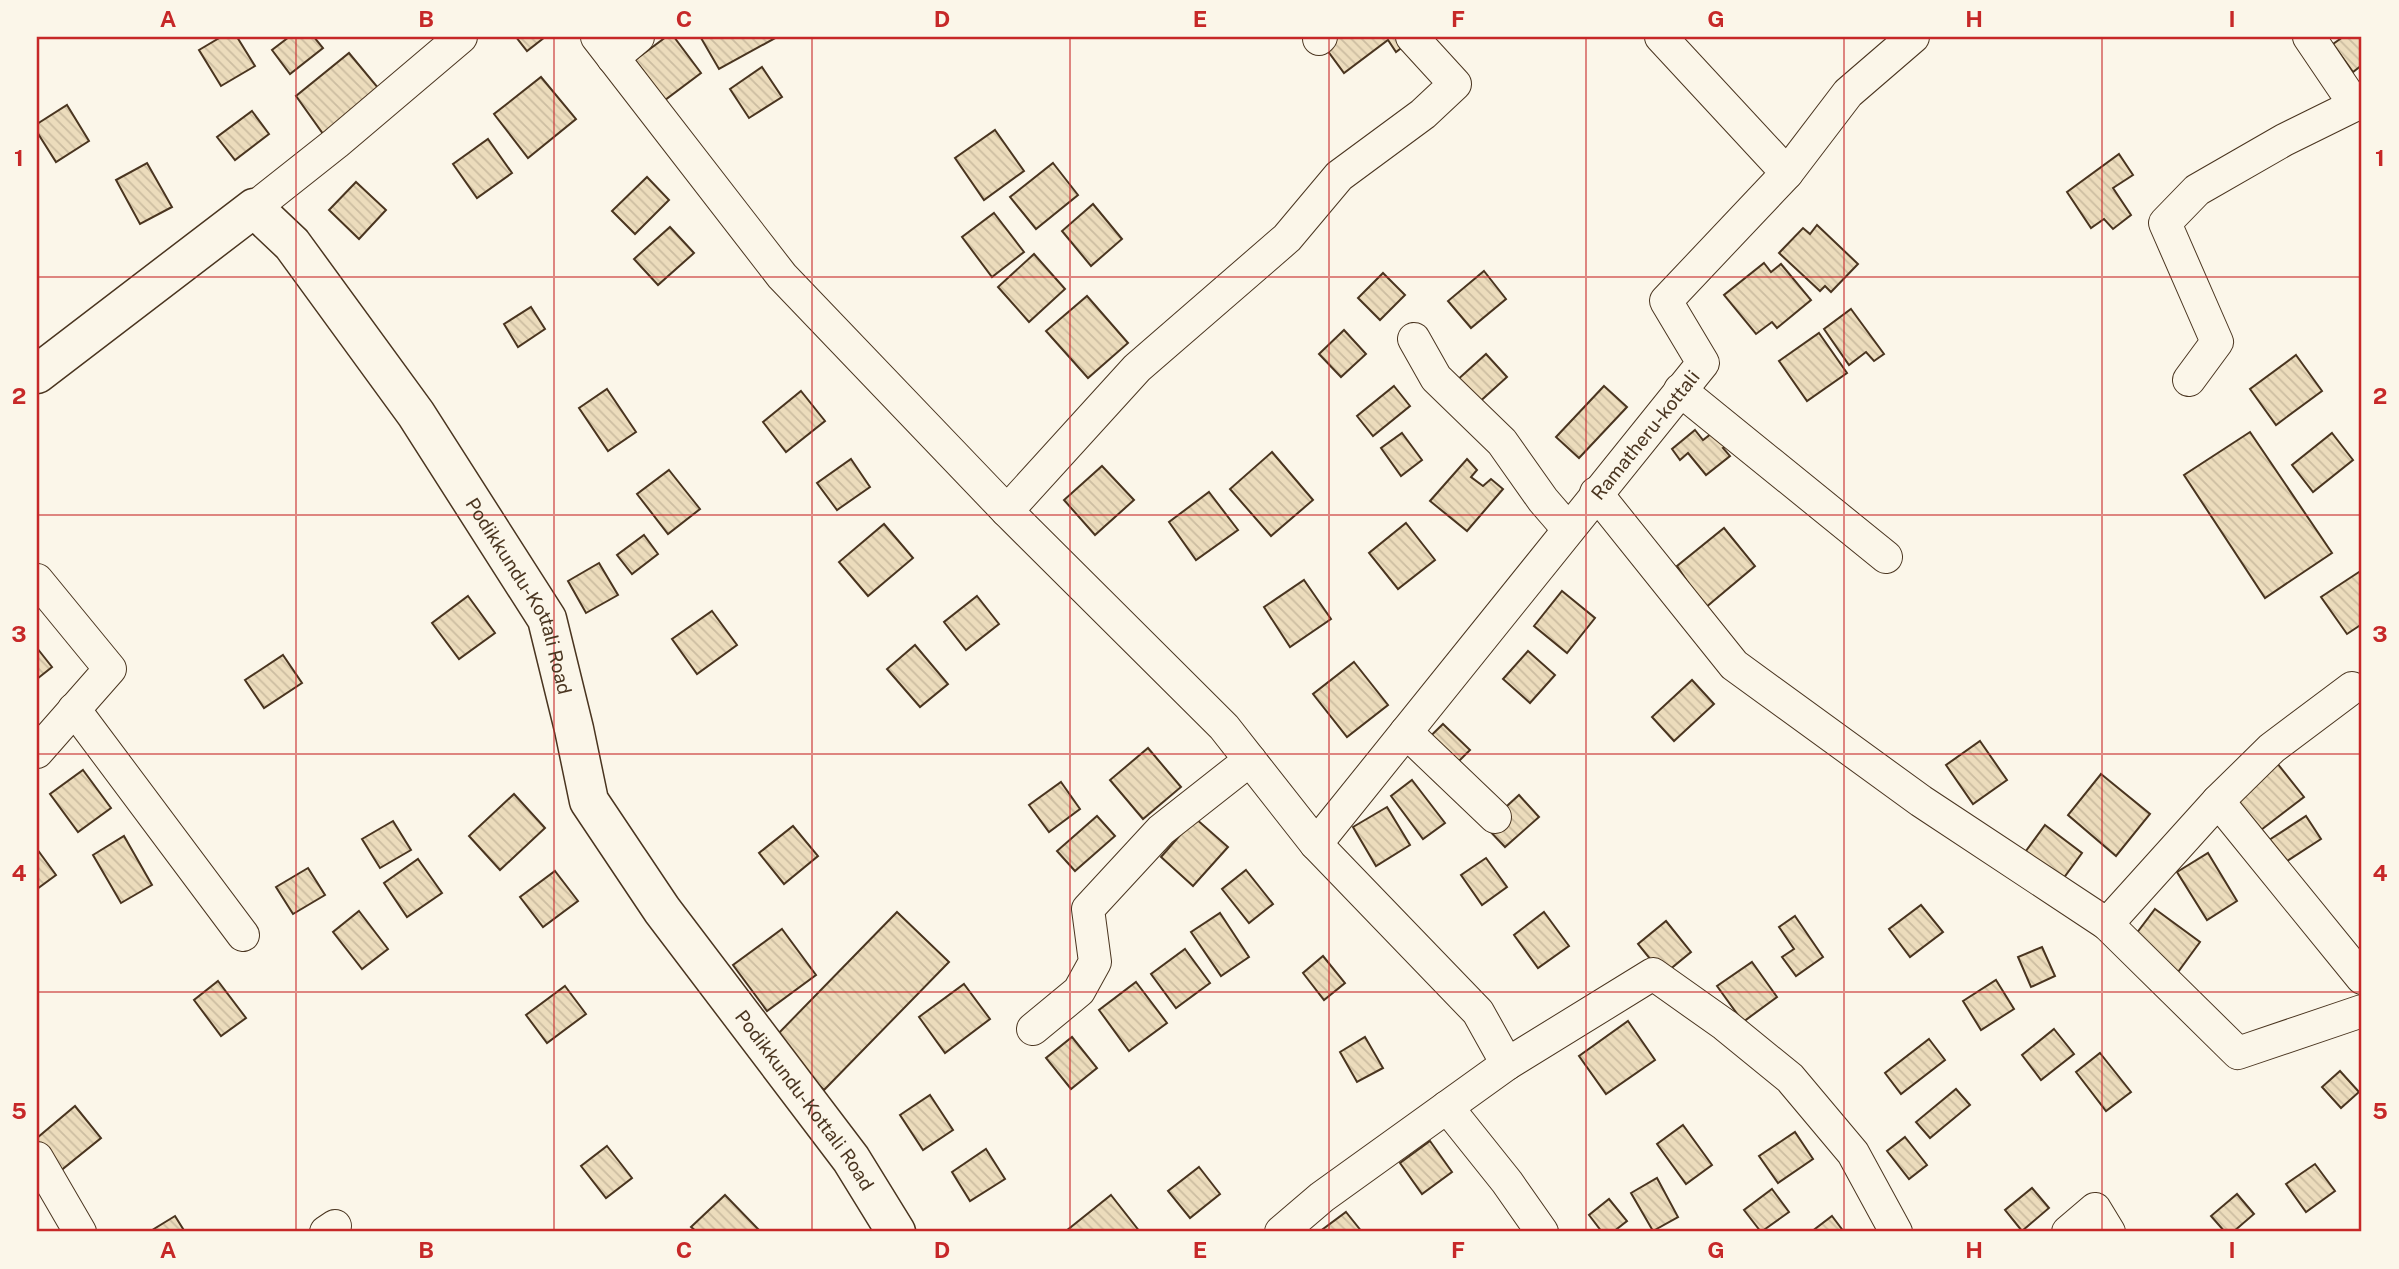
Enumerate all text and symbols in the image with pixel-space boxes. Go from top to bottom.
text: A [160,5,177,32]
text: B [418,5,434,32]
text: C [676,5,692,32]
text: D [934,5,950,32]
text: E [1193,5,1207,32]
text: F [1451,5,1465,32]
text: G [1707,5,1725,32]
text: H [1965,5,1983,32]
text: I [2228,5,2236,32]
text: 1 [14,144,24,171]
text: 1 [2375,144,2385,171]
street label: Ramatheru-kottali [1586,366,1704,504]
text: 2 [12,382,26,409]
text: 2 [2373,382,2387,409]
street label: Podikkundu-Kottali Road [461,494,576,697]
text: 3 [11,620,27,647]
text: 3 [2372,620,2388,647]
text: 4 [11,859,27,886]
text: 4 [2372,859,2388,886]
street label: Podikkundu-Kottali Road [731,1006,879,1194]
text: 5 [11,1097,27,1124]
text: 5 [2372,1097,2388,1124]
text: A [160,1236,177,1263]
text: B [418,1236,434,1263]
text: C [676,1236,692,1263]
text: D [934,1236,950,1263]
text: E [1193,1236,1207,1263]
text: F [1451,1236,1465,1263]
text: G [1707,1236,1725,1263]
text: H [1965,1236,1983,1263]
text: I [2228,1236,2236,1263]

